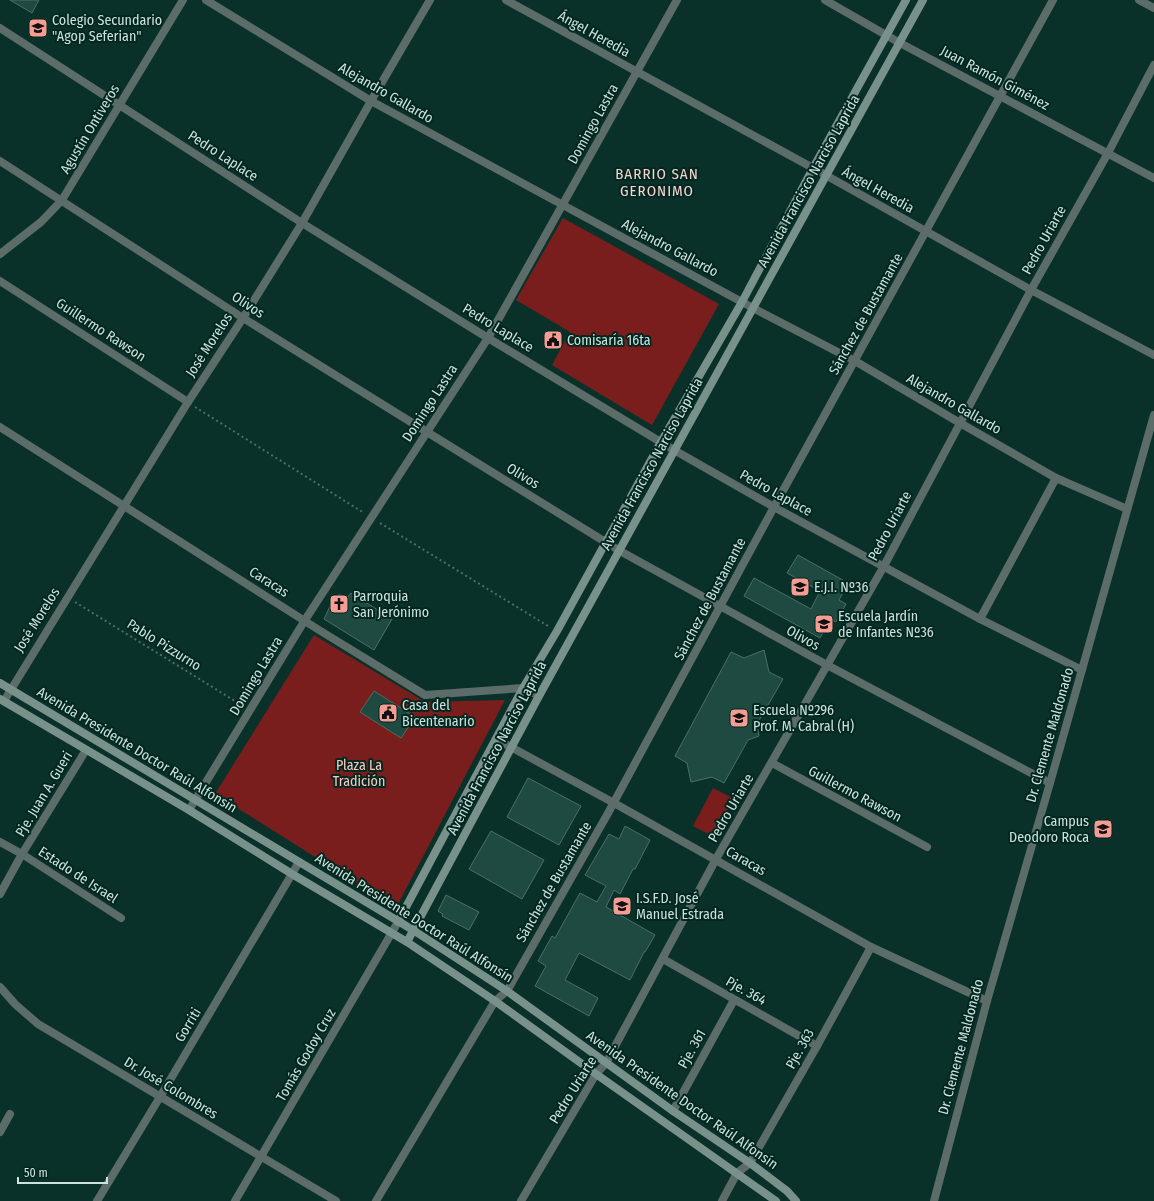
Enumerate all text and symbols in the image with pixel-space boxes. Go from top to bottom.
street label: Ángel Heredia [555,6,634,61]
place label: Colegio Secundario "Agop Seferian" [52,12,162,45]
school or university icon: Colegio Secundario "Agop Seferian" [27,17,49,39]
street label: Juan Ramón Giménez [938,42,1053,114]
street label: Alejandro Gallardo [336,59,436,127]
street label: Agustín Ontiveros [57,81,123,177]
street label: Domingo Lastra [564,81,622,167]
street label: Avenida Francisco Narciso Laprida [754,92,864,270]
street label: Pedro Laplace [185,127,261,185]
street label: Ángel Heredia [839,162,918,217]
district label: BARRIO SAN GERONIMO [615,165,699,200]
street label: Pedro Uriarte [1018,203,1070,277]
street label: Alejandro Gallardo [619,215,721,281]
street label: Sánchez de Bustamante [825,250,907,378]
street label: Olivos [228,288,268,322]
street label: Guillermo Rawson [53,295,149,365]
street label: Pedro Laplace [459,300,537,356]
street label: José Morelos [182,310,236,380]
public building icon: Comisaría 16ta [542,329,564,351]
place label: Comisaría 16ta [567,332,651,349]
street label: Domingo Lastra [399,361,461,445]
street label: Alejandro Gallardo [904,370,1004,438]
street label: Avenida Francisco Narciso Laprida [597,375,707,553]
street label: Olivos [503,460,543,492]
street label: Pedro Laplace [737,466,815,520]
street label: Pedro Uriarte [865,488,915,564]
street label: Sánchez de Bustamante [670,535,750,663]
street label: Caracas [246,563,292,601]
school or university icon: E.J.I. Nº36 [789,576,811,598]
place label: E.J.I. Nº36 [814,579,868,596]
street label: José Morelos [10,585,64,655]
place label: Parroquia San Jerónimo [353,588,429,621]
church icon: Parroquia San Jerónimo [328,593,350,615]
place label: Escuela Jardín de Infantes Nº36 [838,608,934,641]
school or university icon: Escuela Jardín de Infantes Nº36 [813,613,835,635]
street label: Pablo Pizzurno [124,616,204,674]
street label: Olivos [783,622,823,654]
street label: Domingo Lastra [226,633,286,718]
street label: Avenida Francisco Narciso Laprida [444,658,550,838]
street label: Dr. Clemente Maldonado [1023,666,1077,804]
street label: Avenida Presidente Doctor Raúl Alfonsín [34,683,240,817]
place label: Casa del Bicentenario [402,697,475,730]
public building icon: Casa del Bicentenario [377,702,399,724]
place label: Escuela Nº296 Prof. M. Cabral (H) [753,702,854,735]
school or university icon: Escuela Nº296 Prof. M. Cabral (H) [728,707,750,729]
street label: Pje. Juan A. Gueri [12,748,76,840]
park label: Plaza La Tradición [333,757,385,790]
street label: Guillermo Rawson [805,762,905,826]
street label: Pedro Uriarte [705,771,757,845]
place label: Campus Deodoro Roca [1009,813,1089,846]
school or university icon: Campus Deodoro Roca [1092,818,1114,840]
street label: Sánchez de Bustamante [513,819,596,945]
street label: Estado de Israel [35,843,121,907]
street label: Caracas [723,843,769,879]
street label: Avenida Presidente Doctor Raúl Alfonsín [312,850,516,986]
place label: I.S.F.D. José Manuel Estrada [636,890,724,923]
school or university icon: I.S.F.D. José Manuel Estrada [611,895,633,917]
street label: Pje. 364 [723,973,769,1009]
street label: Dr. Clemente Maldonado [935,977,987,1117]
street label: Gorriti [171,1005,205,1045]
street label: Tomás Godoy Cruz [273,1005,340,1104]
street label: Pje. 363 [782,1026,818,1072]
street label: Avenida Presidente Doctor Raúl Alfonsín [583,1027,781,1173]
street label: Pje. 361 [674,1027,710,1071]
street label: Dr. José Colombres [121,1053,221,1123]
street label: Pedro Uriarte [546,1053,600,1127]
scale bar [18,1159,107,1185]
text: 50 m [24,1166,48,1180]

